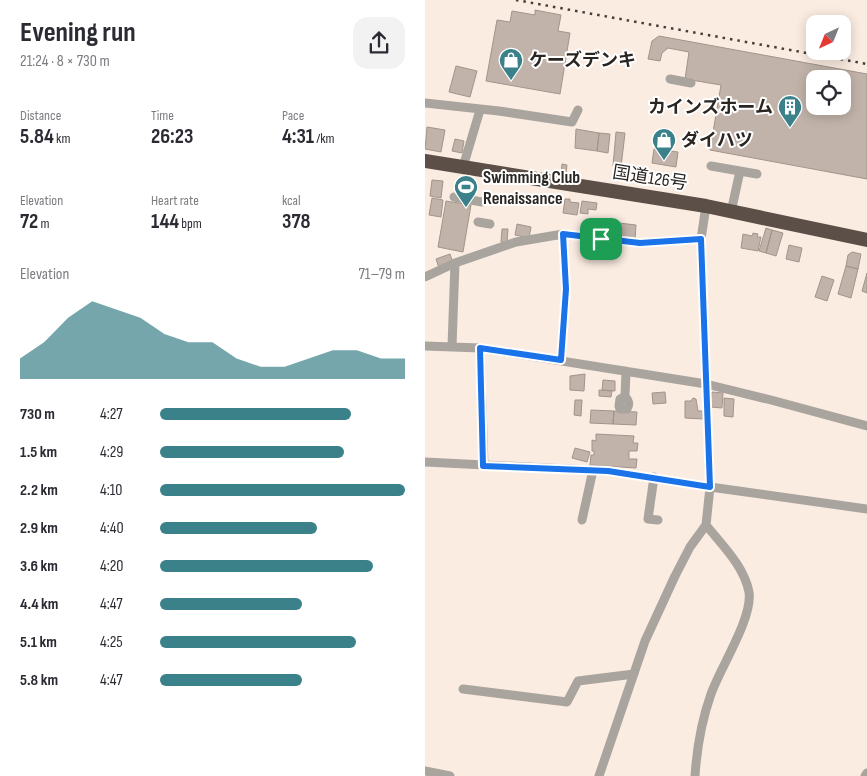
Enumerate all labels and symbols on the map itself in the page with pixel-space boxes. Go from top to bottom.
north arrow [806,15,851,60]
shop icon: ケーズデンキ [498,47,524,81]
place label: ケーズデンキ [529,50,636,71]
building icon: カインズホーム [777,94,803,128]
place label: カインズホーム [648,97,773,118]
shop icon: ダイハツ [651,127,677,161]
place label: ダイハツ [681,130,753,151]
street label: 国道126号 [611,162,689,194]
place label: Swimming Club Renaissance [483,167,580,209]
sports icon: Swimming Club Renaissance [453,174,479,208]
pin [580,218,622,260]

